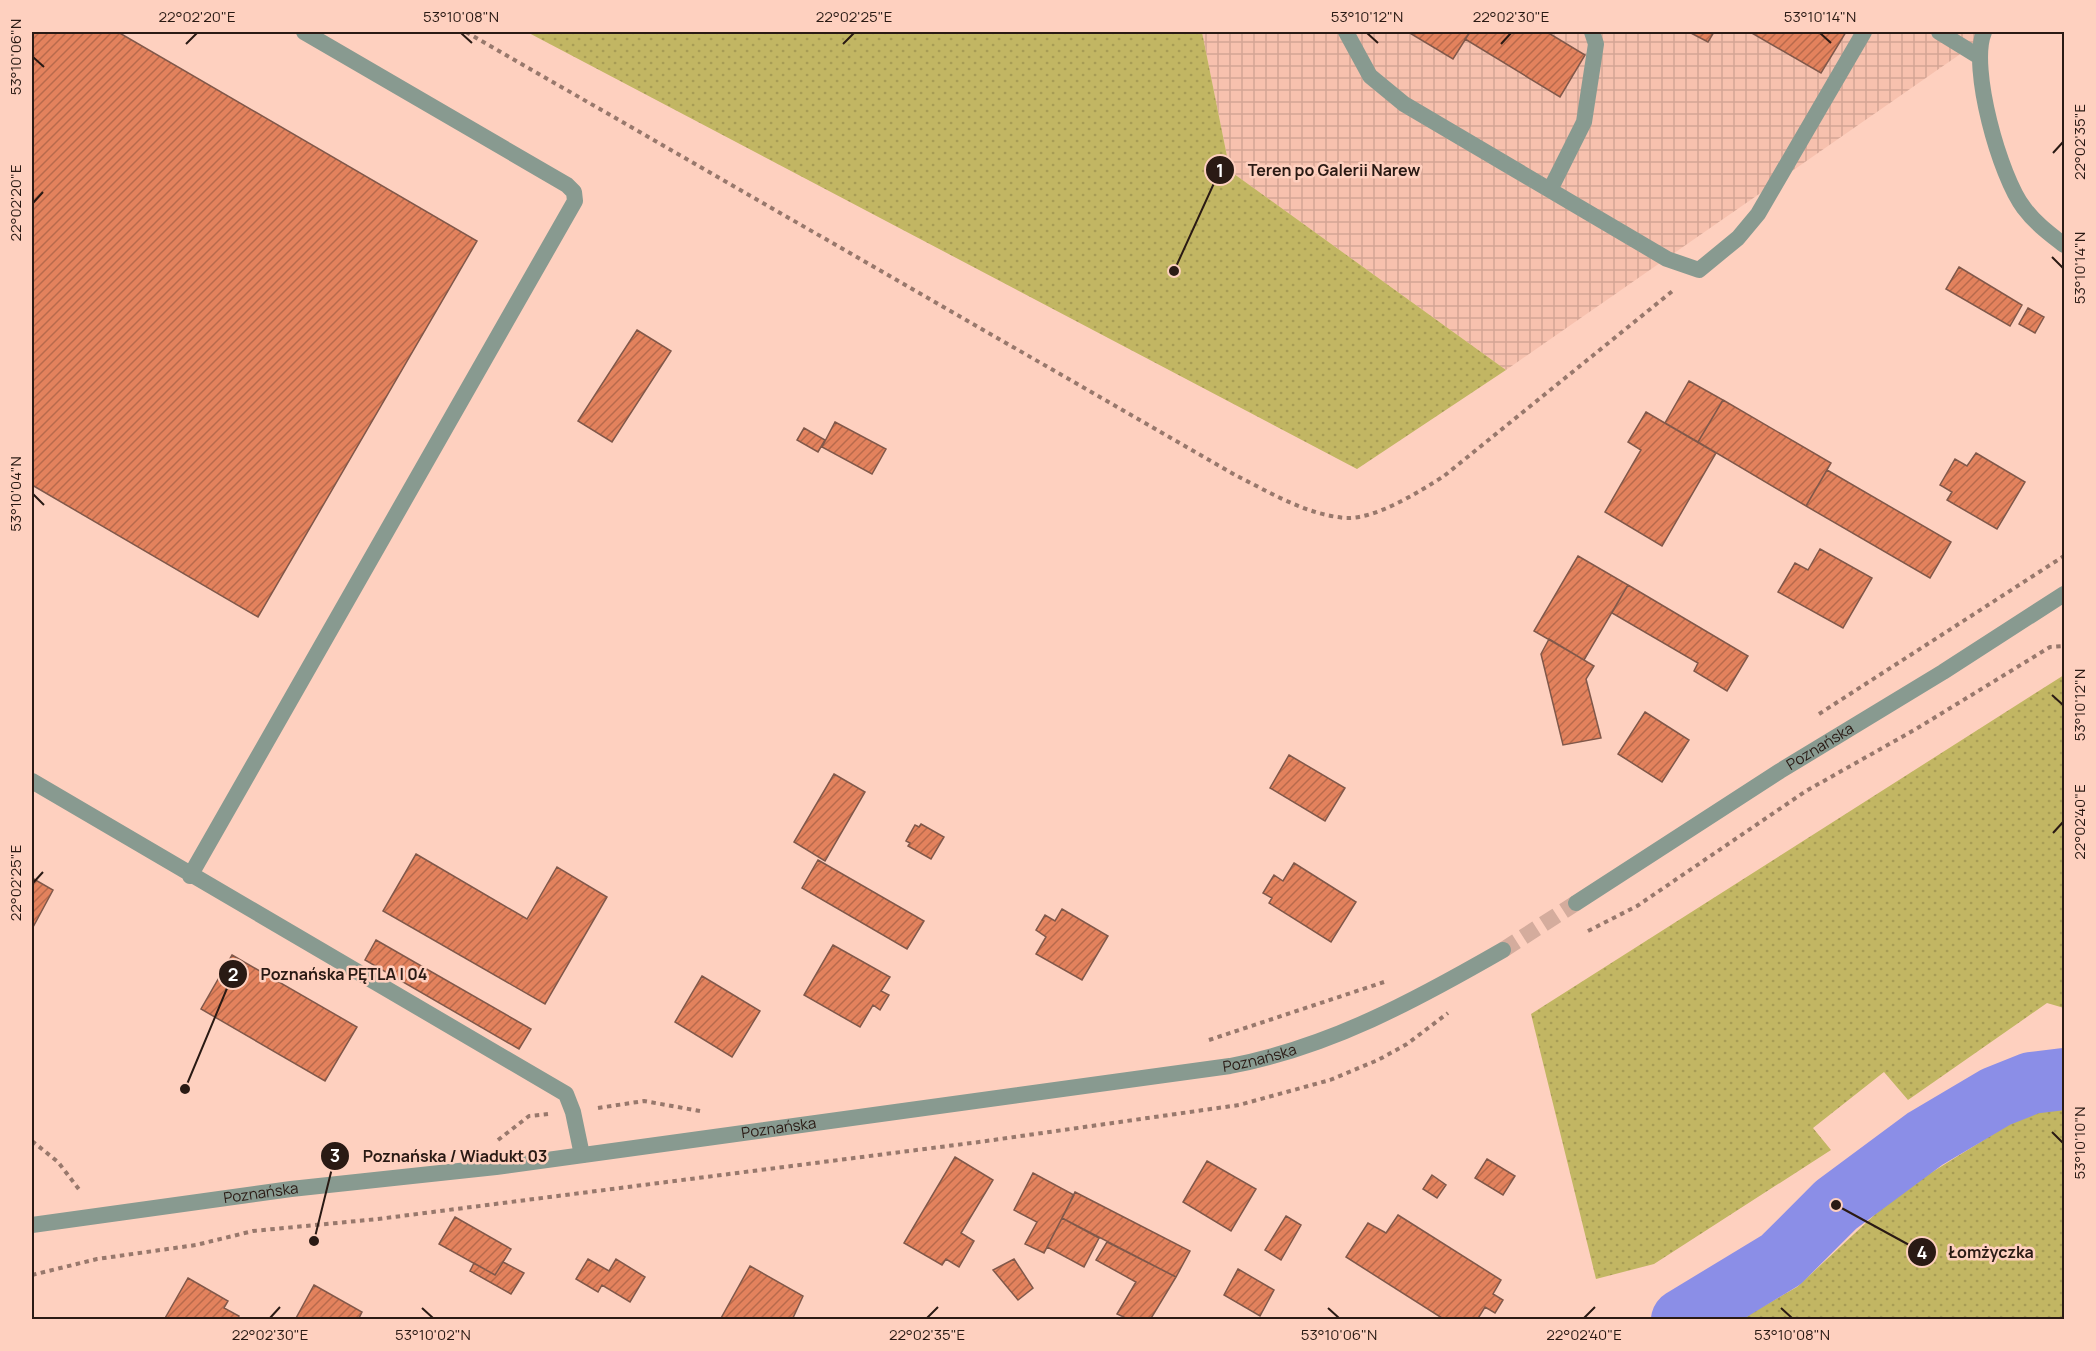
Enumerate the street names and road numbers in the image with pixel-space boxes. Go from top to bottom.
street label: Poznańska [1782,718,1858,775]
street label: Poznańska [1221,1039,1299,1077]
street label: Poznańska [740,1112,817,1143]
street label: Poznańska [222,1177,299,1208]

